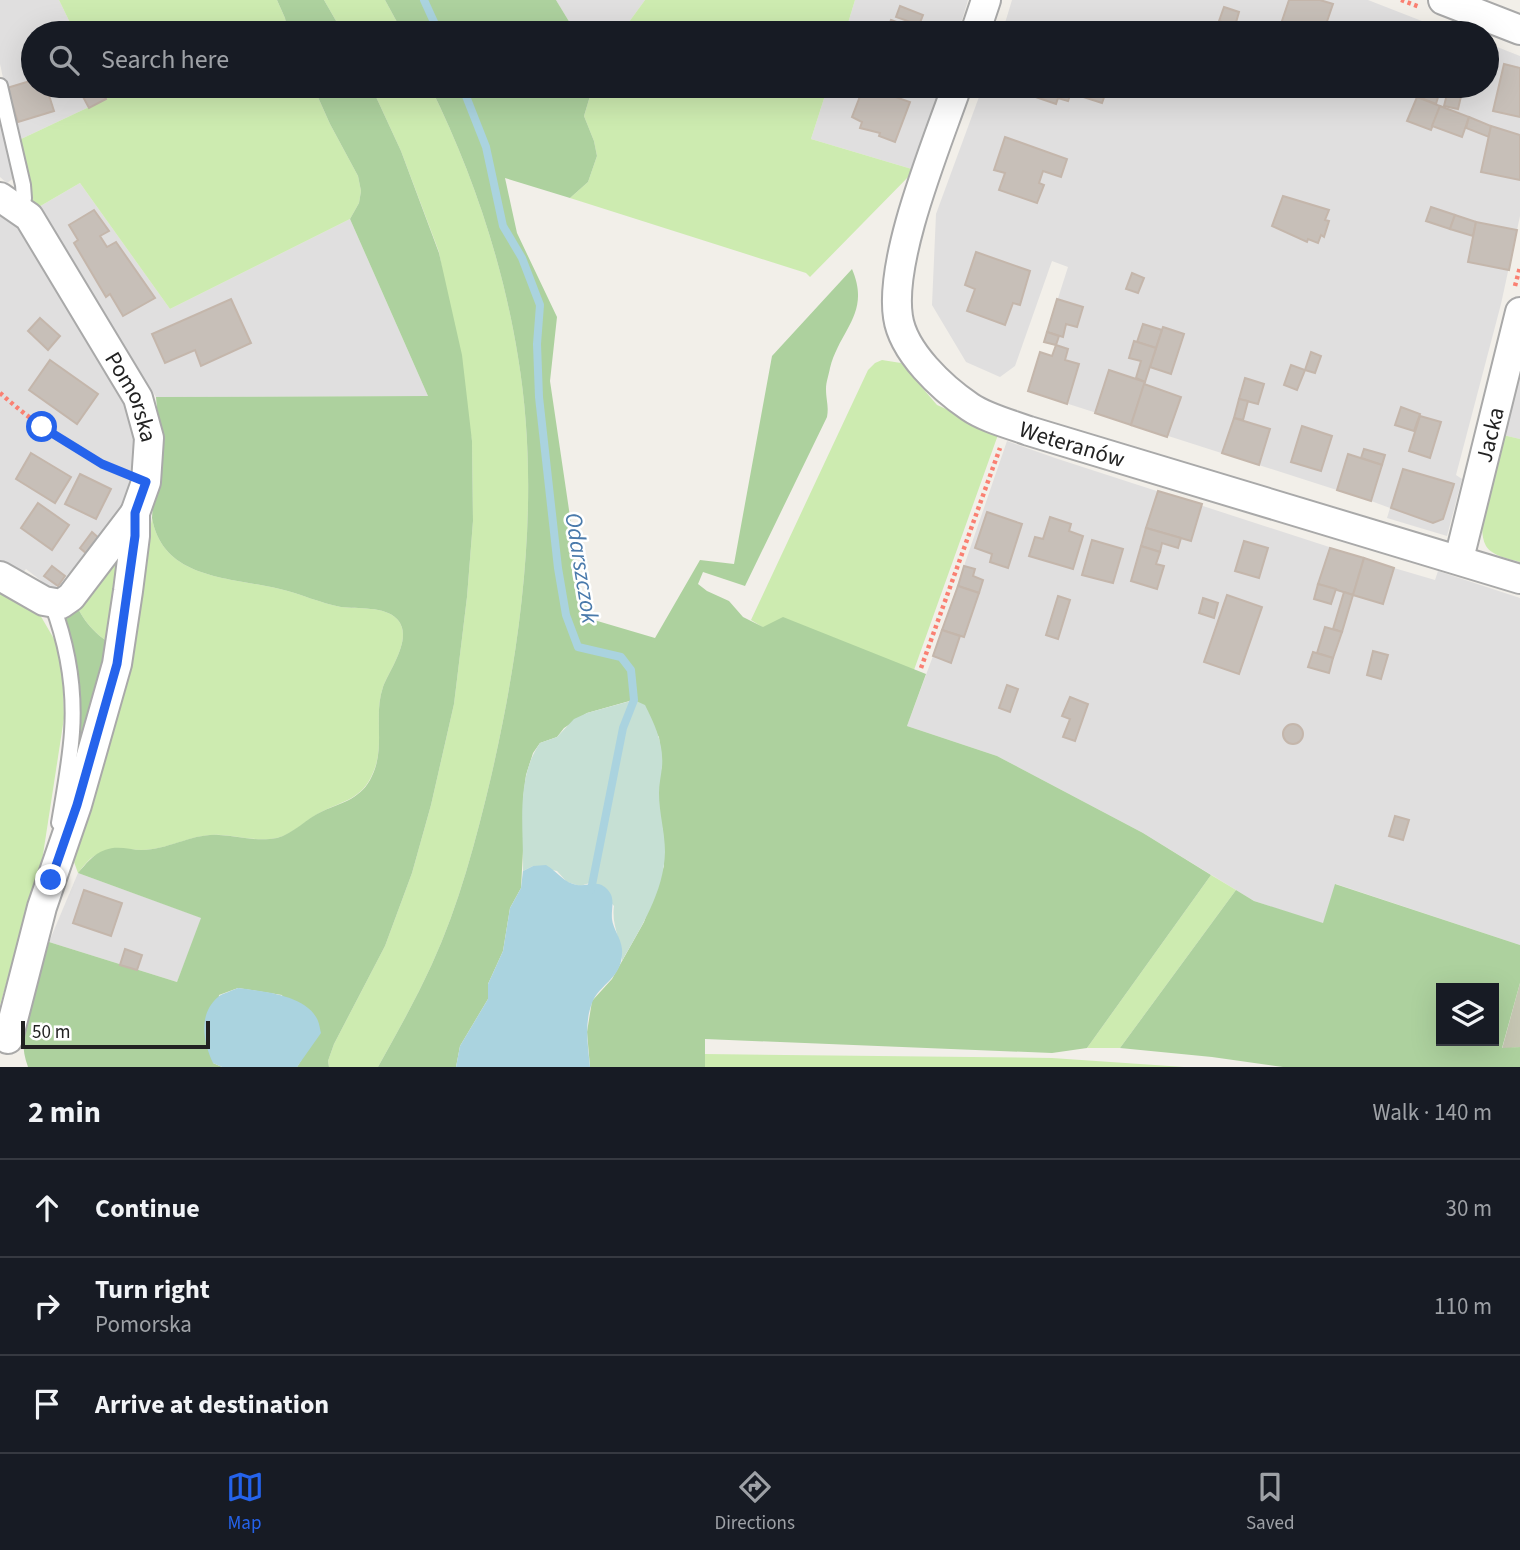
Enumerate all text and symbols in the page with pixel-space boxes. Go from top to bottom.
search box [21,21,1499,98]
icon: search [45,41,83,79]
text: Search here [101,41,229,78]
street label: Pomorska [97,345,165,446]
street label: Jacka [1467,404,1513,466]
route start [26,411,57,442]
street label: Weteranów [1014,413,1129,476]
water label: Odarszczok [555,510,608,627]
route end [35,864,66,895]
map controls [1436,983,1499,1046]
button: layers [1436,983,1499,1046]
scale bar [21,1018,210,1050]
text: 50 m [32,1019,70,1046]
text: 2 min [28,1091,101,1134]
text: Walk · 140 m [1373,1096,1492,1129]
icon: ahead [28,1189,66,1227]
text: Continue [95,1190,200,1227]
text: 30 m [1445,1192,1492,1225]
text: Turn right [95,1271,210,1308]
icon: right [28,1287,66,1325]
text: 110 m [1434,1290,1492,1323]
text: Pomorska [95,1308,192,1341]
icon: arrive [28,1385,66,1423]
text: Arrive at destination [95,1386,329,1423]
tab: Map [226,1468,264,1537]
tab: Directions [715,1468,795,1537]
tab: Saved [1246,1468,1294,1537]

